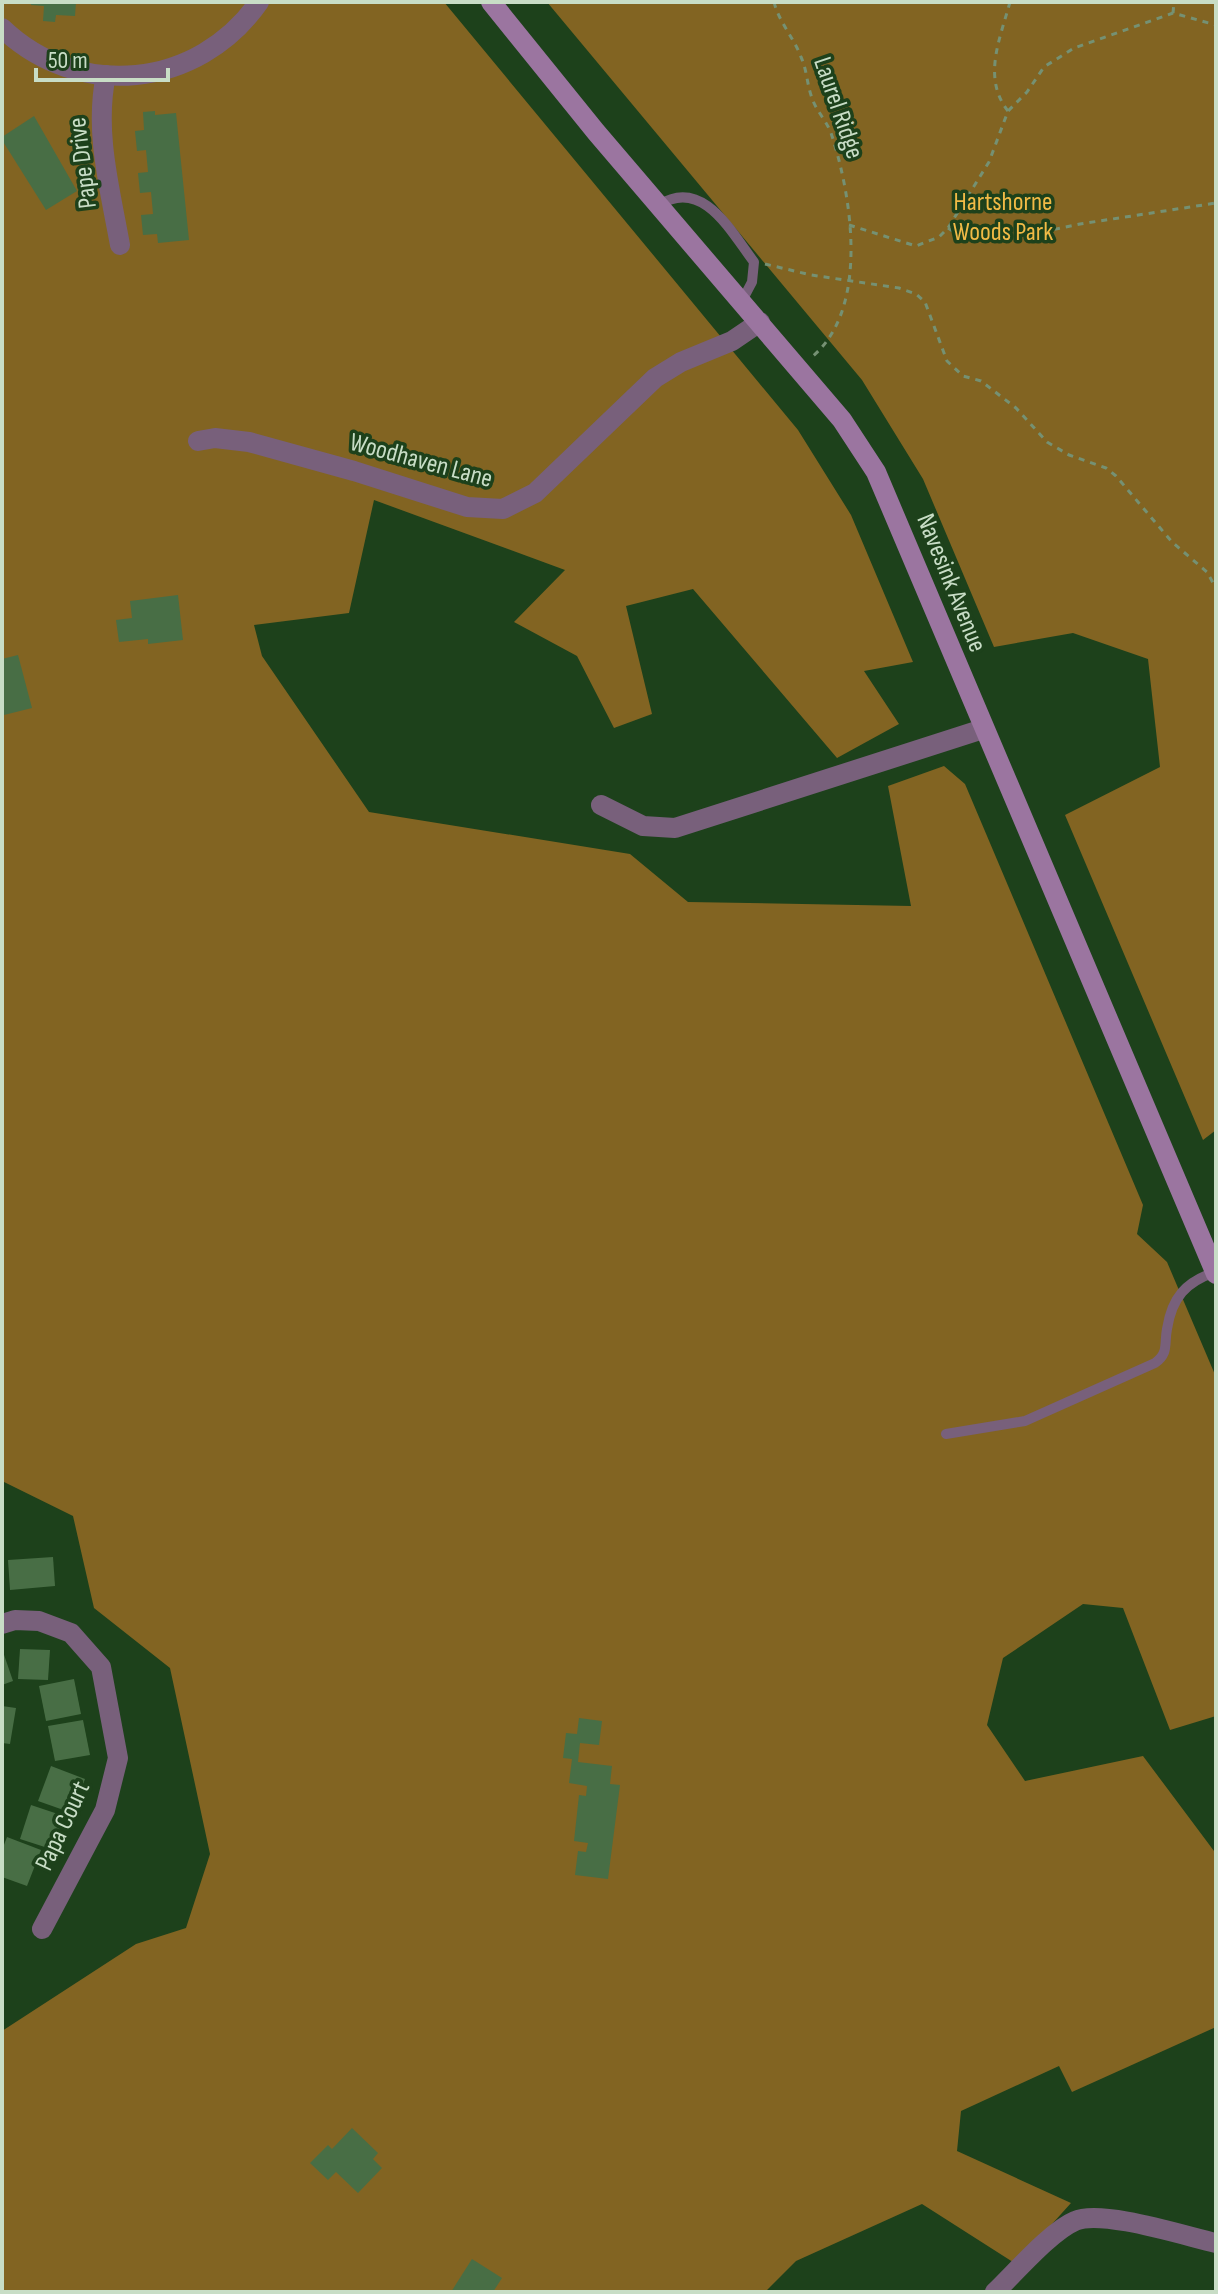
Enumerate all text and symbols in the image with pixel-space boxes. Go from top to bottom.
scale bar [36,32,168,82]
text: 50 m [48,46,88,75]
street label: Laurel Ridge [806,53,870,163]
street label: Pape Drive [62,116,104,210]
park label: Hartshorne Woods Park [953,187,1053,248]
street label: Woodhaven Lane [346,427,496,495]
street label: Navesink Avenue [909,509,993,657]
street label: Papa Court [29,1776,97,1876]

